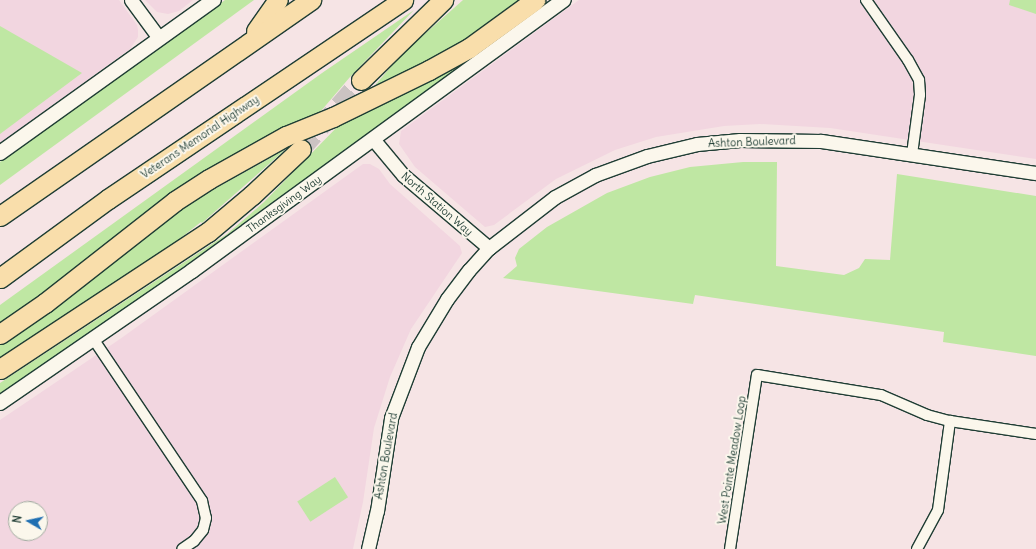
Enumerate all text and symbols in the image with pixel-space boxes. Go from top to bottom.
street label: Veterans Memorial Highway [139,93,261,181]
street label: Ashton Boulevard [708,134,796,150]
street label: North Station Way [399,169,475,239]
street label: Thanksgiving Way [244,173,324,235]
street label: West Pointe Meadow Loop [715,395,749,525]
street label: Ashton Boulevard [372,412,400,500]
north arrow [8,501,48,541]
text: N [10,514,25,524]

